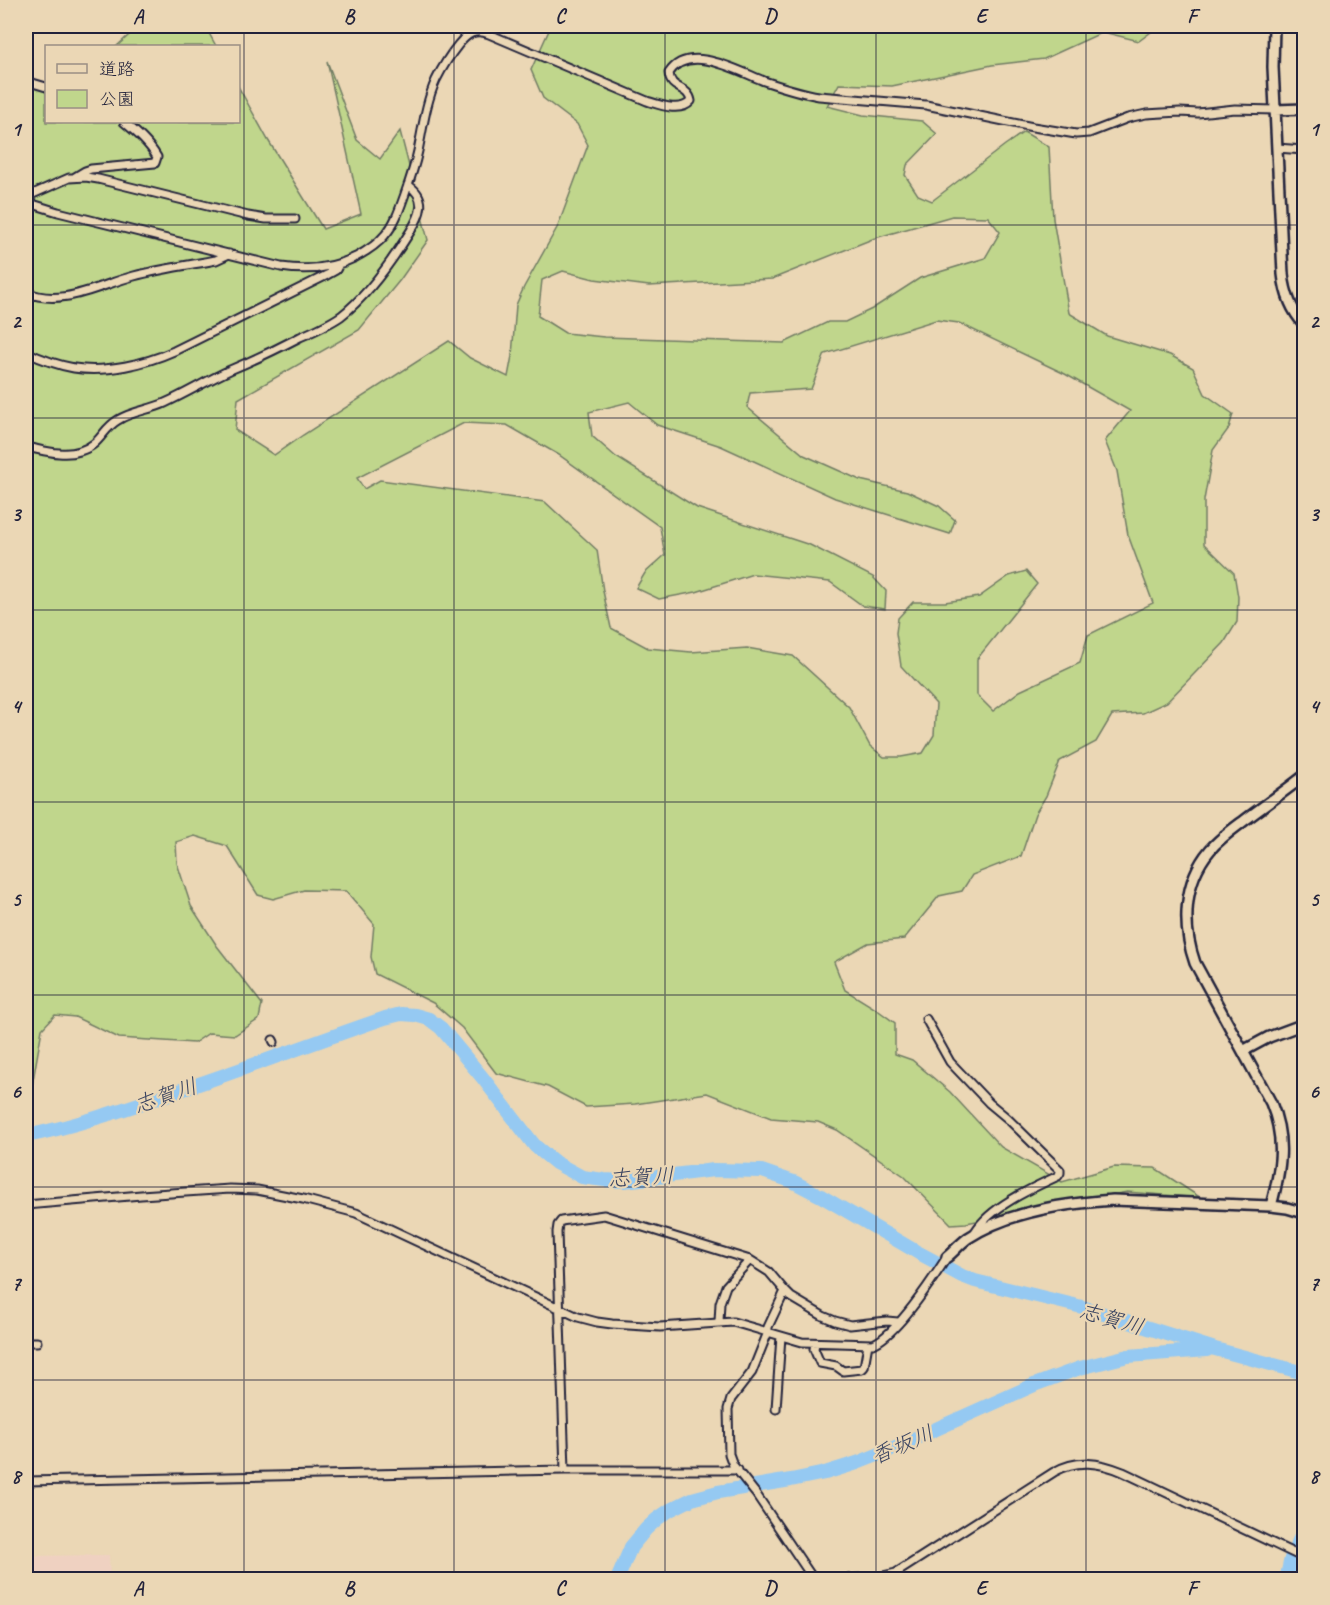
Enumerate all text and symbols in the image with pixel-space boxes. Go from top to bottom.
text: A [133,4,145,29]
text: B [344,4,356,29]
text: C [555,4,567,29]
text: D [764,4,778,29]
text: E [976,4,990,29]
text: F [1187,4,1201,29]
legend [45,45,240,123]
text: 道路 [99,58,135,80]
text: 公園 [99,88,135,110]
text: 1 [12,117,23,142]
text: 1 [1310,117,1321,142]
text: 2 [12,309,23,334]
text: 2 [1310,309,1321,334]
text: 3 [12,502,23,527]
text: 3 [1310,502,1321,527]
text: 4 [12,694,24,719]
text: 4 [1310,694,1322,719]
text: 5 [12,887,23,912]
text: 5 [1310,887,1321,912]
water label: 志賀川 [130,1072,201,1120]
text: 6 [11,1079,22,1104]
text: 6 [1309,1079,1320,1104]
water label: 志賀川 [607,1161,675,1193]
text: 7 [12,1271,23,1296]
text: 7 [1310,1271,1321,1296]
water label: 志賀川 [1076,1296,1147,1342]
water label: 香坂川 [867,1419,938,1471]
text: 8 [12,1464,24,1489]
text: 8 [1310,1464,1322,1489]
text: A [133,1576,145,1601]
text: B [344,1576,356,1601]
text: C [555,1576,567,1601]
text: D [764,1576,778,1601]
text: E [976,1576,990,1601]
text: F [1187,1576,1201,1601]

